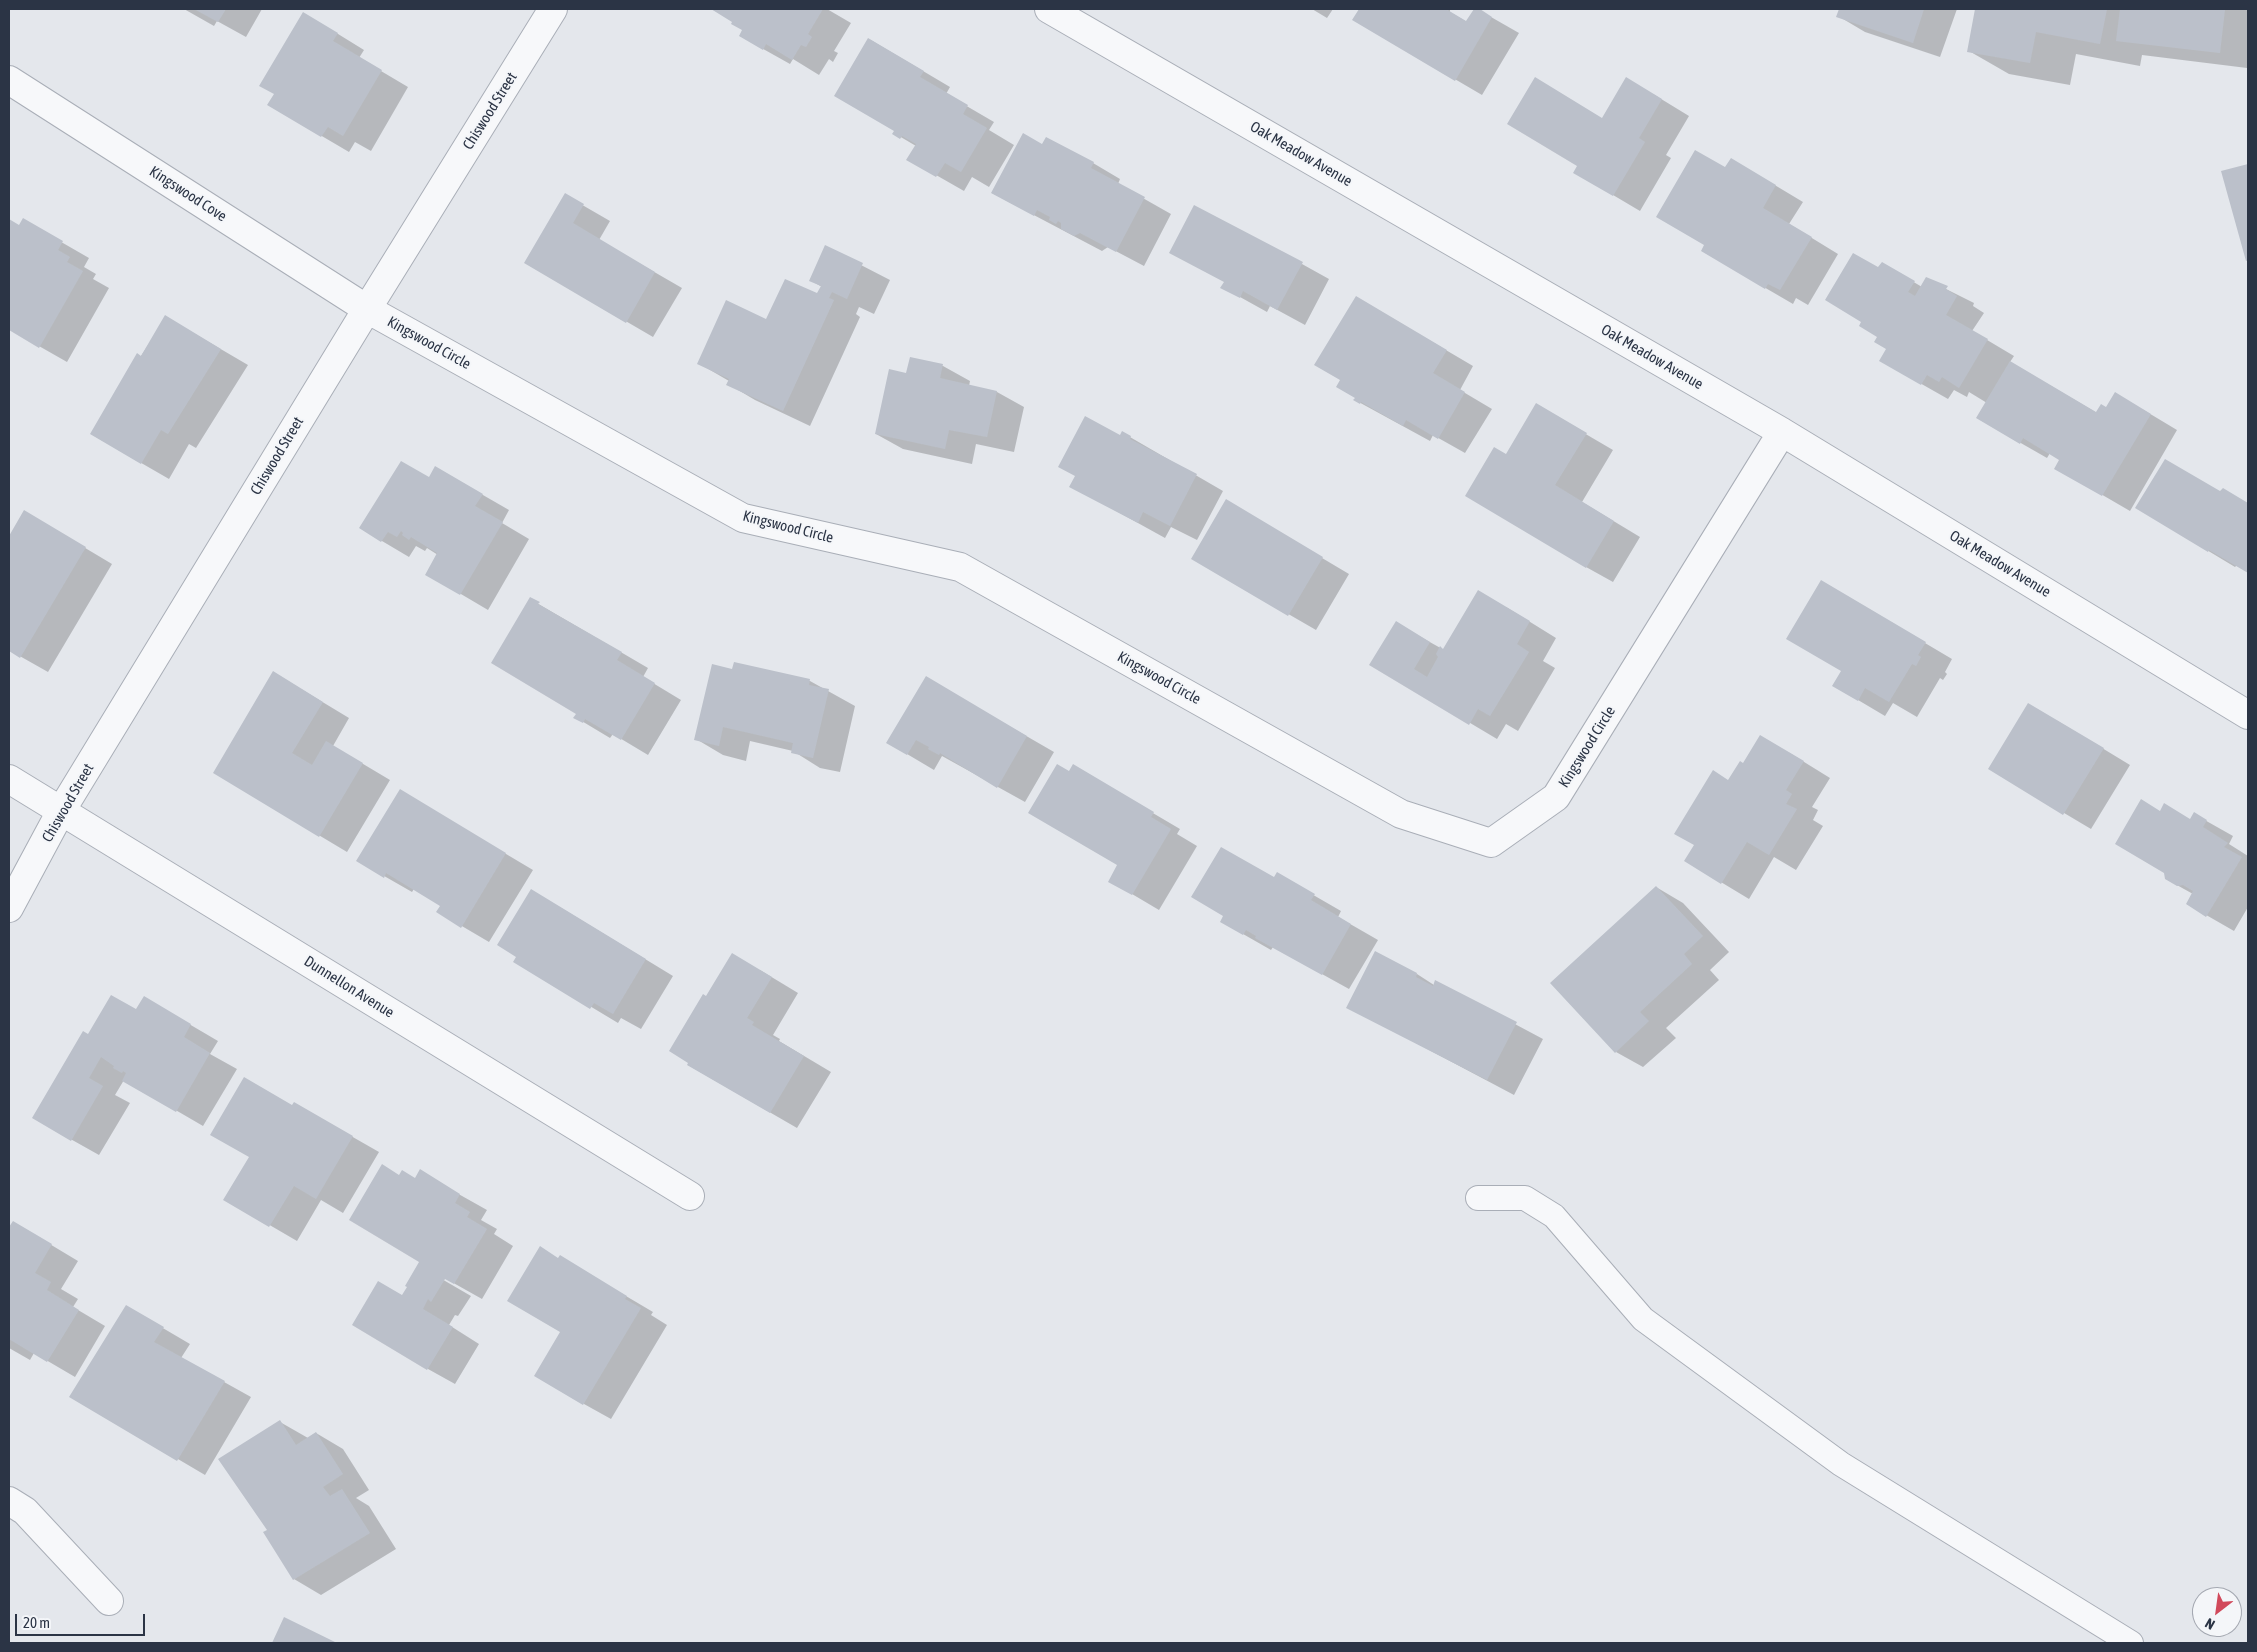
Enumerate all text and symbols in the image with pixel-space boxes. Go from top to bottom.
street label: Chiswood Street [459,69,521,153]
street label: Oak Meadow Avenue [1247,118,1355,190]
street label: Kingswood Cove [146,162,230,226]
street label: Kingswood Circle [384,313,474,373]
street label: Oak Meadow Avenue [1598,321,1706,393]
street label: Chiswood Street [247,414,307,498]
street label: Kingswood Circle [741,507,835,547]
street label: Oak Meadow Avenue [1946,527,2054,601]
street label: Kingswood Circle [1114,648,1204,708]
street label: Kingswood Circle [1555,703,1619,791]
street label: Chiswood Street [38,761,98,845]
street label: Dunnellon Avenue [301,952,397,1022]
north arrow [2192,1587,2242,1637]
scale bar [18,1604,148,1636]
text: 20 m [23,1614,50,1631]
text: N [2202,1615,2218,1633]

